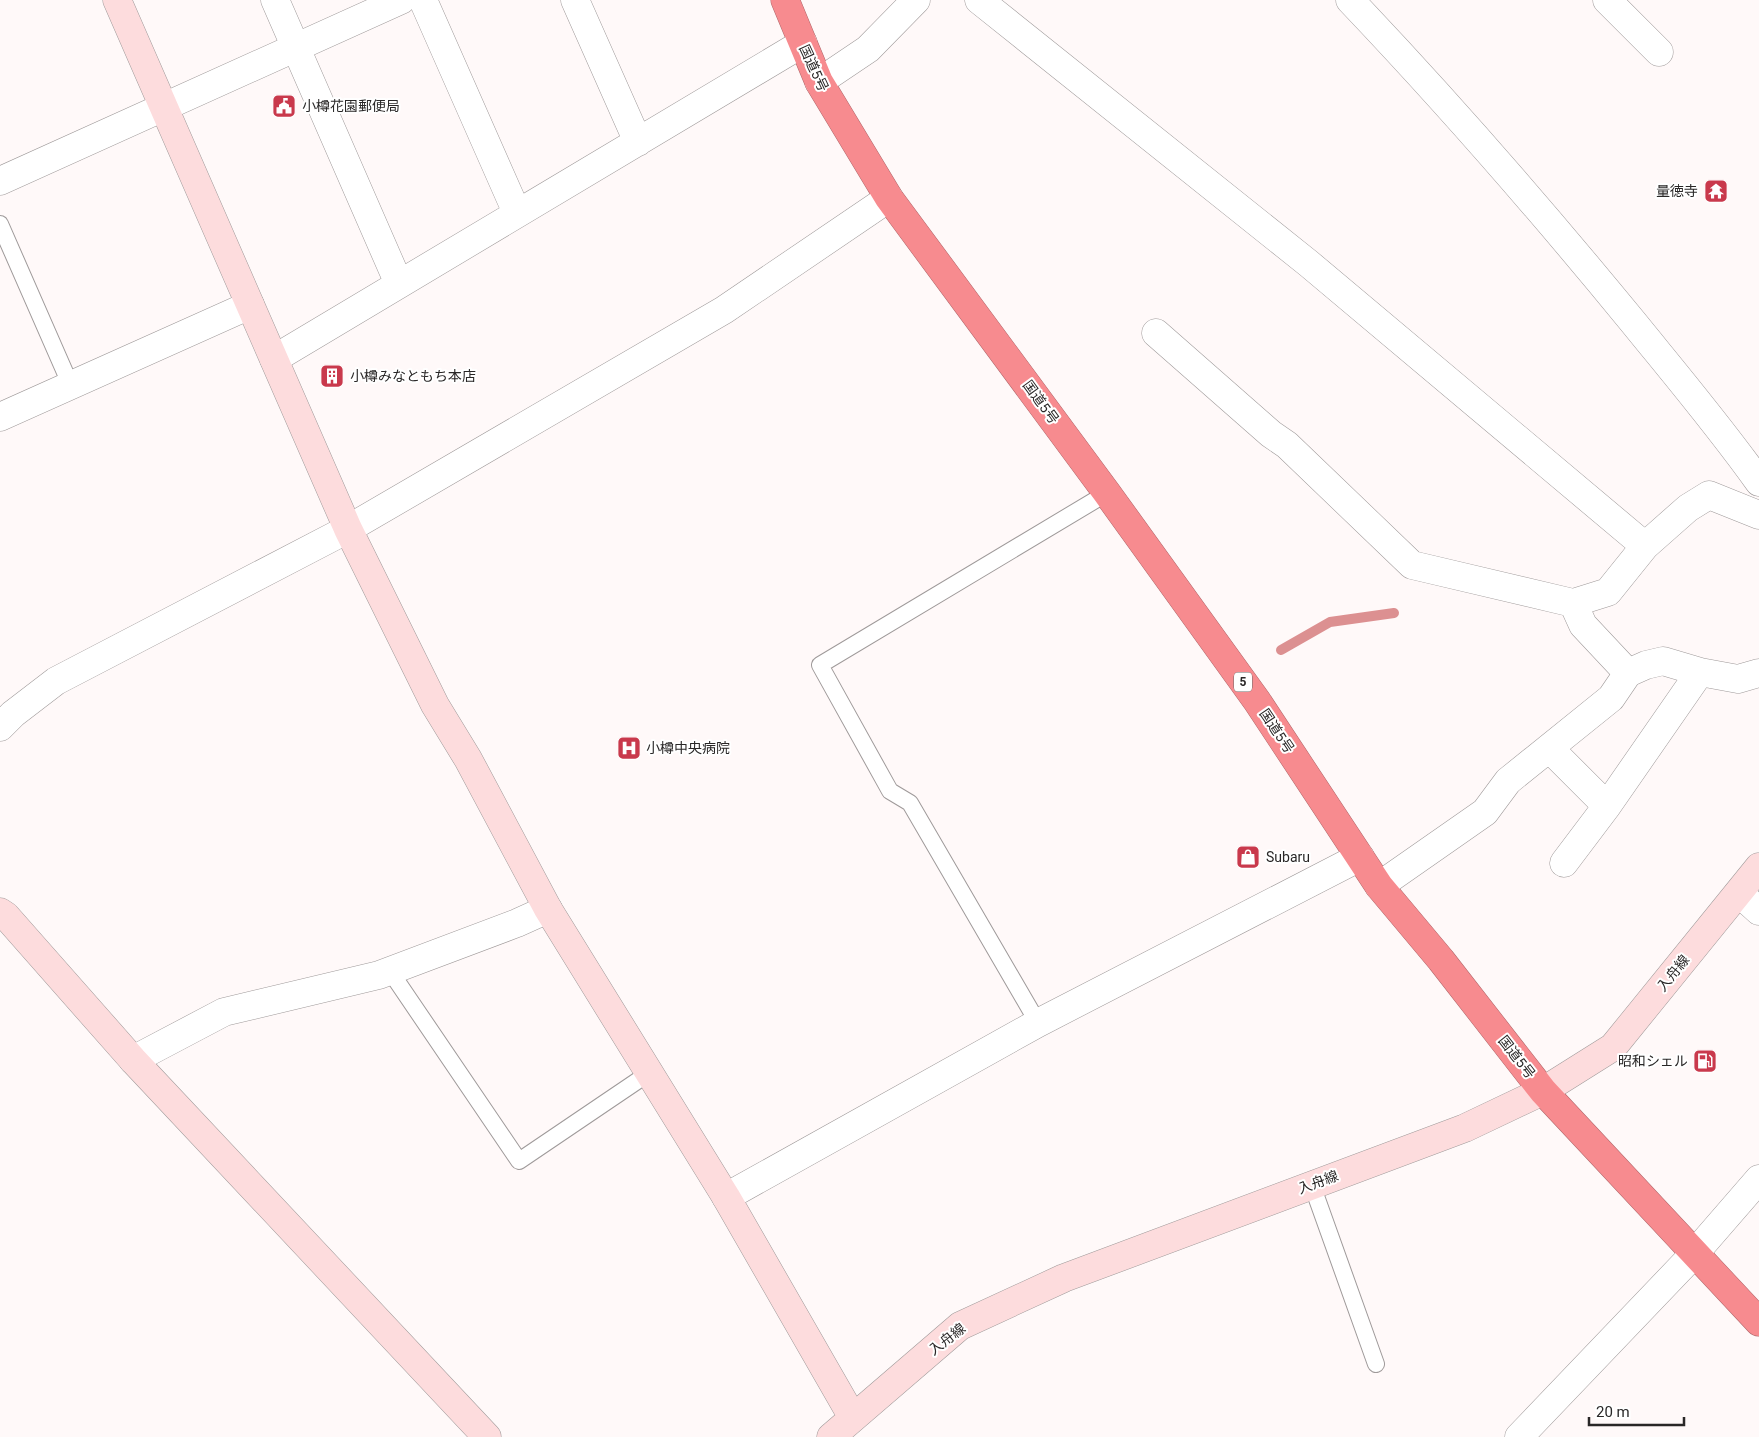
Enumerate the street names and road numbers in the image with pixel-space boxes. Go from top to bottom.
street label: 国道5号 [796,42,832,94]
street label: 国道5号 [1020,377,1062,427]
road number: 5 [1234,672,1252,692]
street label: 国道5号 [1256,706,1298,756]
street label: 入舟線 [1654,952,1692,994]
street label: 国道5号 [1495,1032,1539,1082]
street label: 入舟線 [1296,1167,1340,1197]
street label: 入舟線 [926,1320,968,1358]

